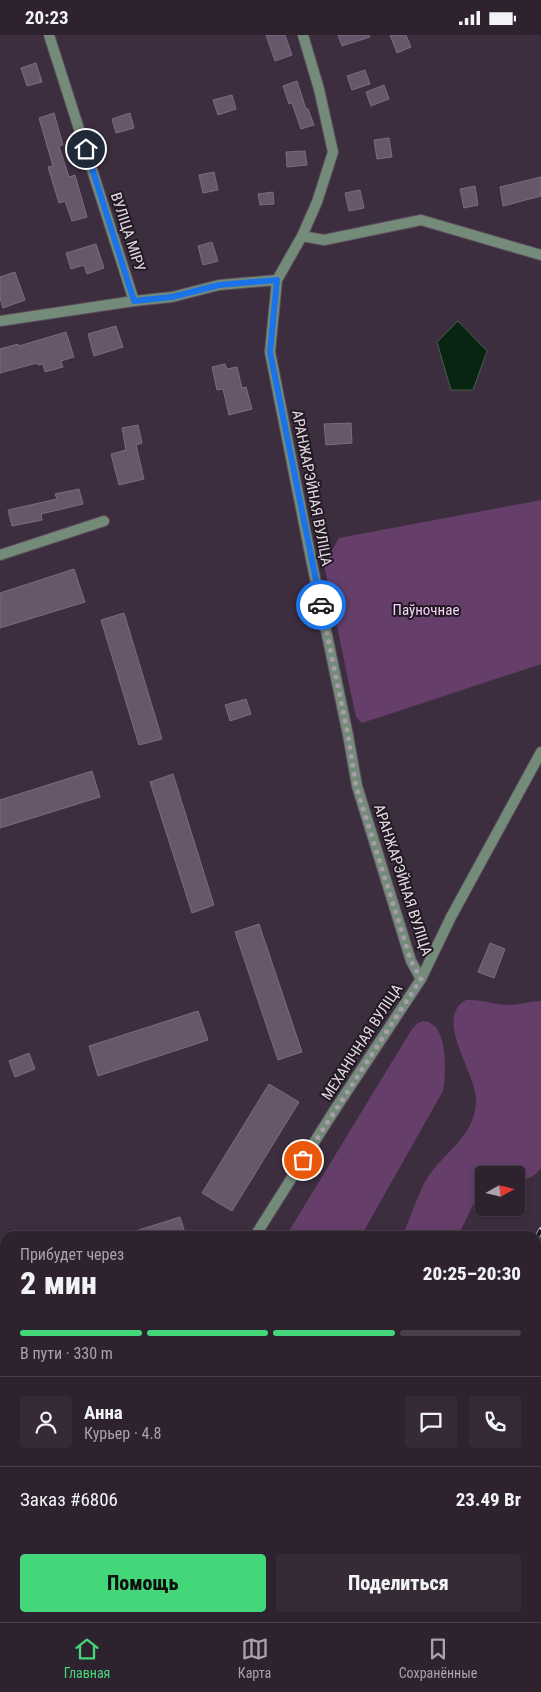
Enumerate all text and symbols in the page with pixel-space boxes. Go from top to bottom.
text: 20:23 [25,6,69,29]
pin [65,128,107,170]
icon: home [72,135,100,163]
street label: ВУЛІЦА МІРУ [107,190,149,274]
street label: АРАНЖАРЭЙНАЯ ВУЛІЦА [288,409,336,568]
courier [296,580,346,630]
icon: car [307,591,335,619]
park label: Паўночнае [393,601,459,619]
street label: АРАНЖАРЭЙНАЯ ВУЛІЦА [370,802,436,958]
street label: МЕХАНІЧНАЯ ВУЛІЦА [318,980,406,1103]
pin [282,1139,324,1181]
icon: bag [289,1146,317,1174]
north arrow [475,1166,525,1216]
map controls [475,1166,525,1216]
text: Прибудет через [20,1245,124,1264]
text: 20:25–20:30 [423,1262,521,1285]
text: 2 мин [20,1264,97,1302]
text: В пути · 330 m [20,1344,113,1363]
button: person [20,1396,72,1448]
button: chat [405,1396,457,1448]
button: phone [469,1396,521,1448]
text: Анна [84,1401,123,1424]
text: Курьер · 4.8 [84,1424,162,1443]
text: Заказ #6806 [20,1488,118,1511]
text: 23.49 Br [456,1488,521,1511]
button: Помощь [20,1554,266,1612]
button: Поделиться [276,1554,521,1612]
tab: Главная [64,1635,110,1681]
tab: Карта [238,1635,271,1681]
tab: Сохранённые [399,1635,477,1681]

